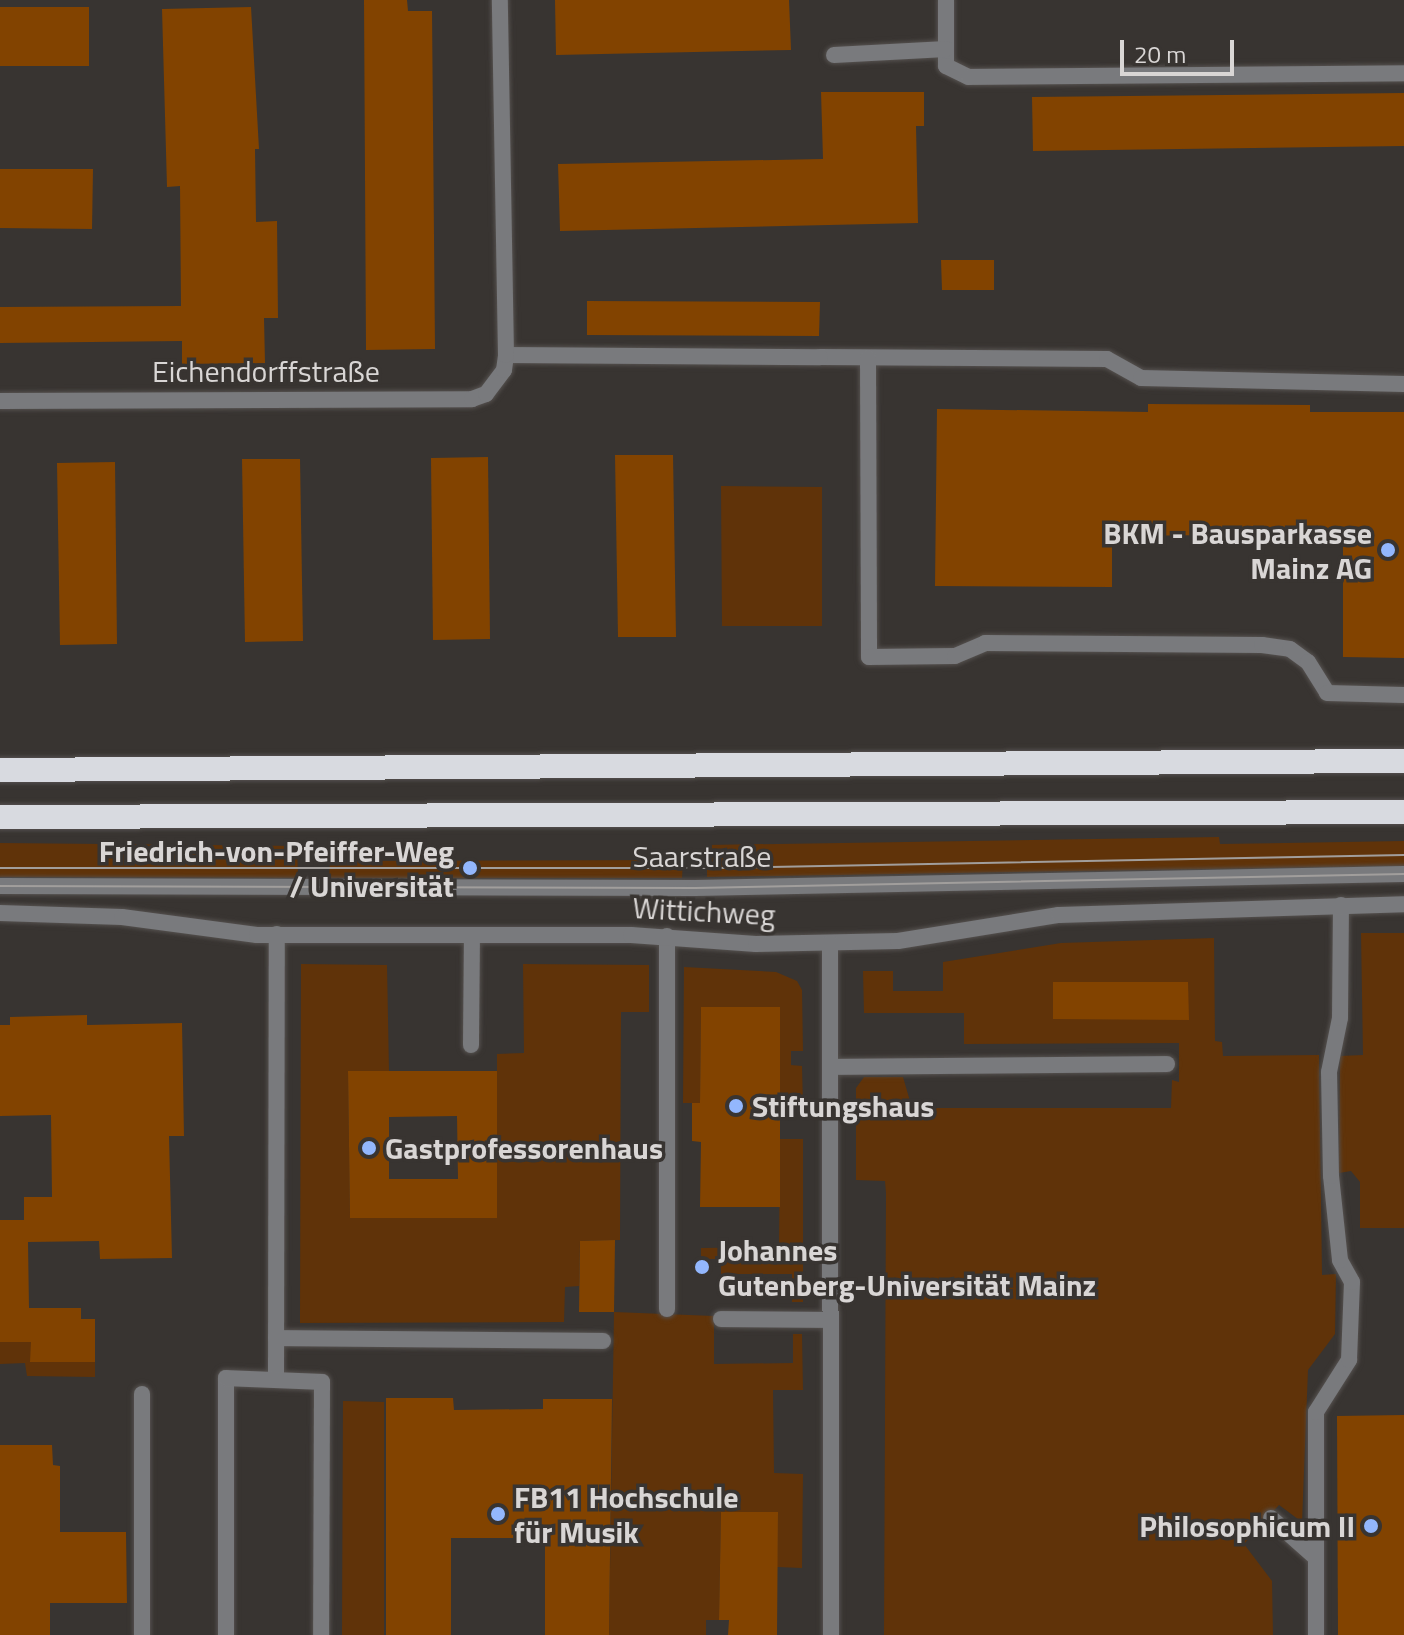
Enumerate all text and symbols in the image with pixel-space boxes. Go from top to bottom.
scale bar [1124,24,1238,74]
text: 20 m [1134,36,1186,72]
street label: Eichendorffstraße [152,353,380,389]
place label: BKM - Bausparkasse Mainz AG [1103,515,1372,586]
marker: BKM - Bausparkasse Mainz AG [1379,541,1397,559]
place label: Friedrich-von-Pfeiffer-Weg / Universität [99,833,454,904]
street label: Saarstraße [633,838,771,874]
marker: Friedrich-von-Pfeiffer-Weg / Universität [461,859,479,877]
street label: Wittichweg [632,889,776,933]
place label: Stiftungshaus [752,1088,934,1124]
marker: Stiftungshaus [727,1097,745,1115]
place label: Gastprofessorenhaus [385,1130,663,1166]
marker: Gastprofessorenhaus [360,1139,378,1157]
place label: Johannes Gutenberg-Universität Mainz [718,1232,1096,1302]
marker: Johannes Gutenberg-Universität Mainz [693,1258,711,1276]
place label: FB11 Hochschule für Musik [514,1479,739,1550]
marker: FB11 Hochschule für Musik [489,1505,507,1523]
place label: Philosophicum II [1139,1508,1355,1544]
marker: Philosophicum II [1362,1517,1380,1535]

